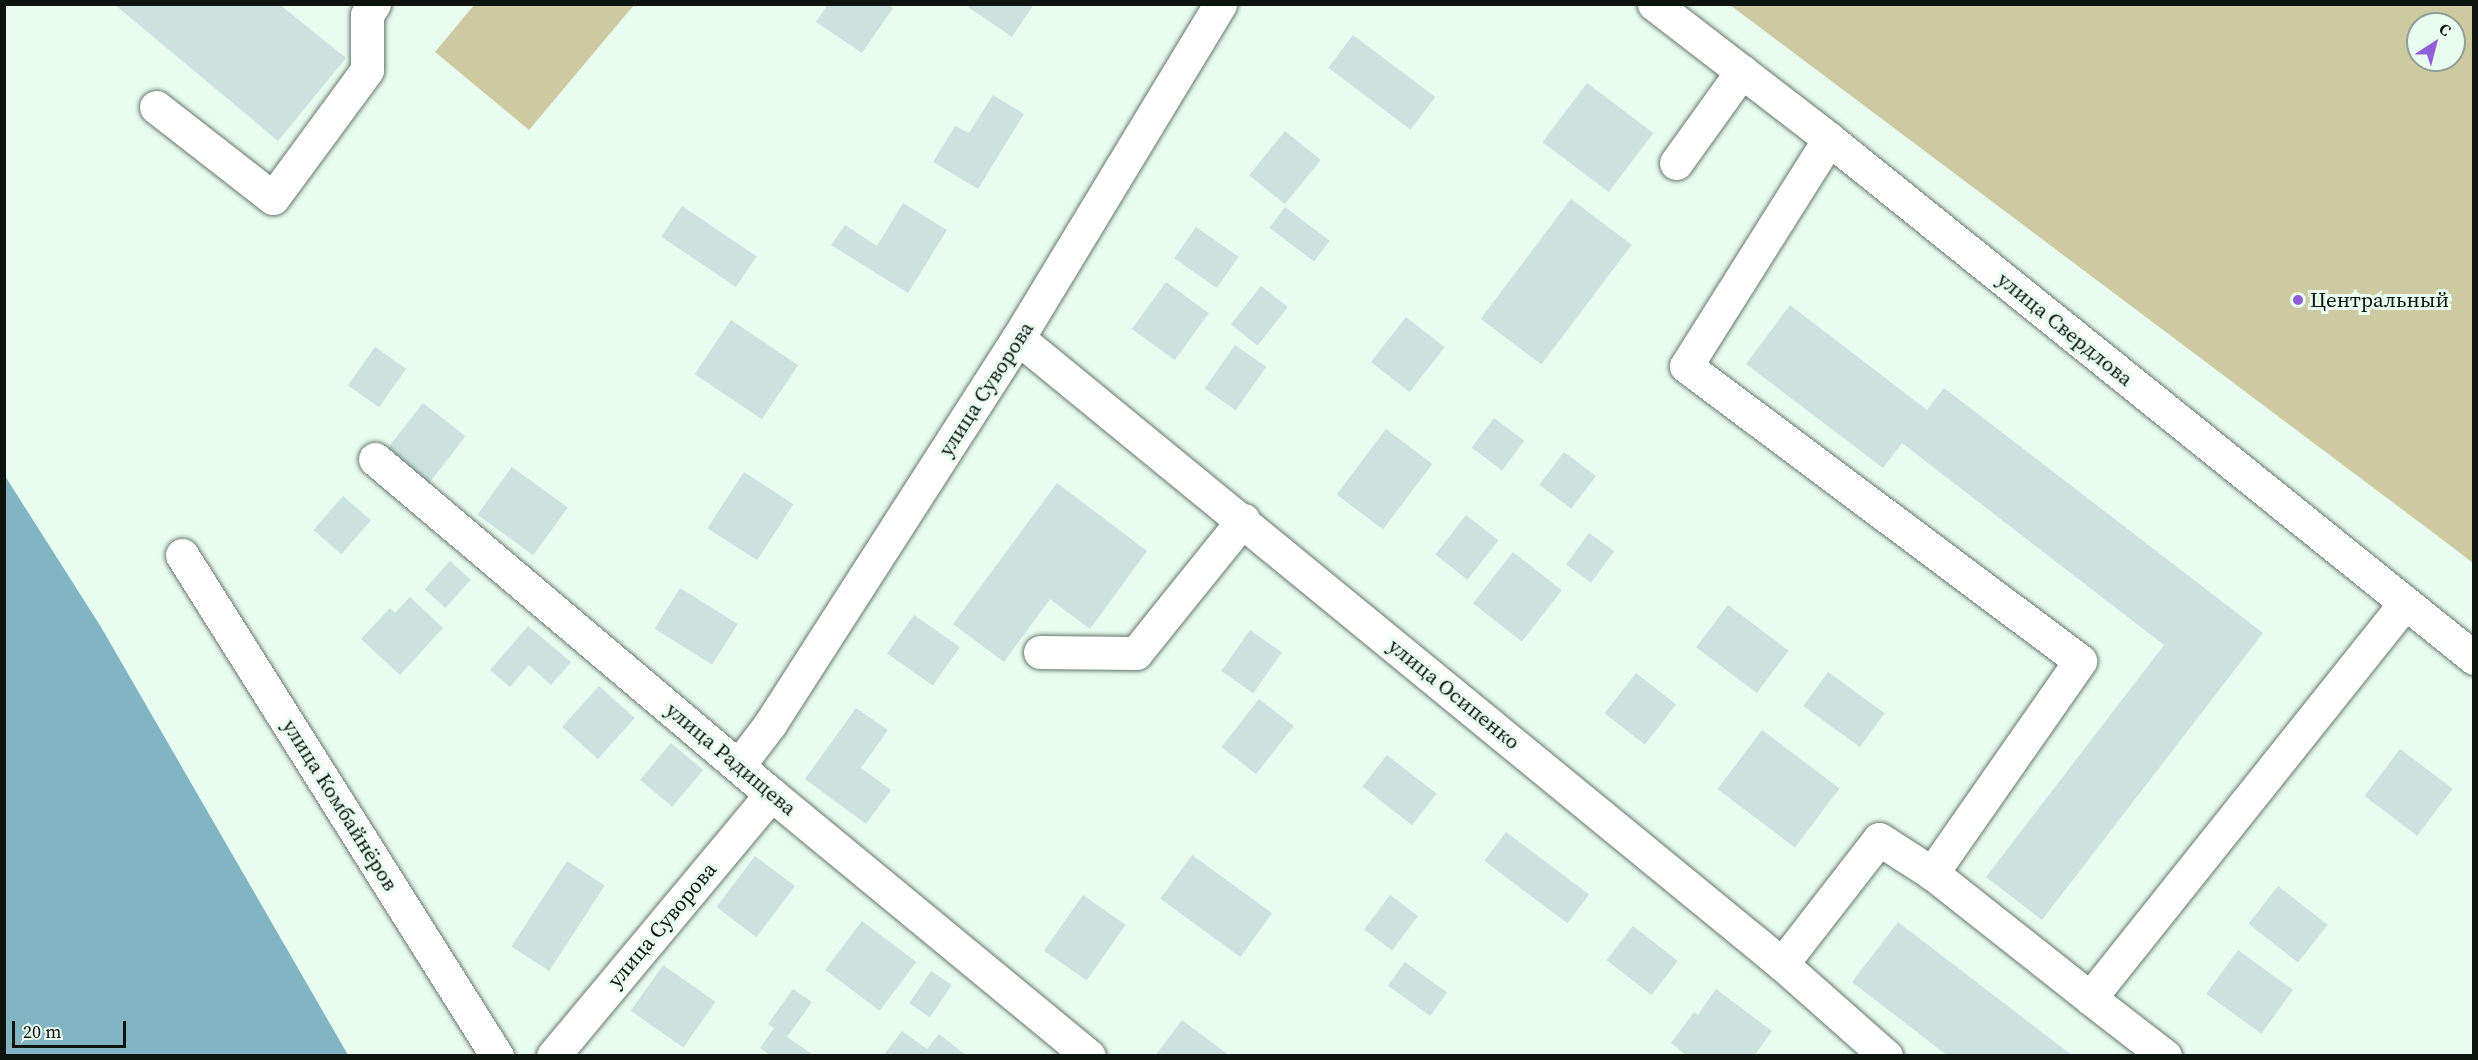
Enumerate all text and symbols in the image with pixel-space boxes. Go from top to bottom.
north arrow [2406,12,2466,72]
text: С [2435,17,2456,41]
street label: улица Свердлова [1992,267,2138,391]
place label: Центральный [2310,287,2449,313]
marker: Центральный [2291,293,2305,307]
street label: улица Суворова [933,317,1039,461]
street label: улица Осипенко [1383,633,1525,755]
street label: улица Радищева [661,697,801,821]
street label: улица Комбайнёров [277,714,403,896]
street label: улица Суворова [602,857,722,993]
scale bar [15,1009,129,1047]
text: 20 m [23,1019,61,1044]

